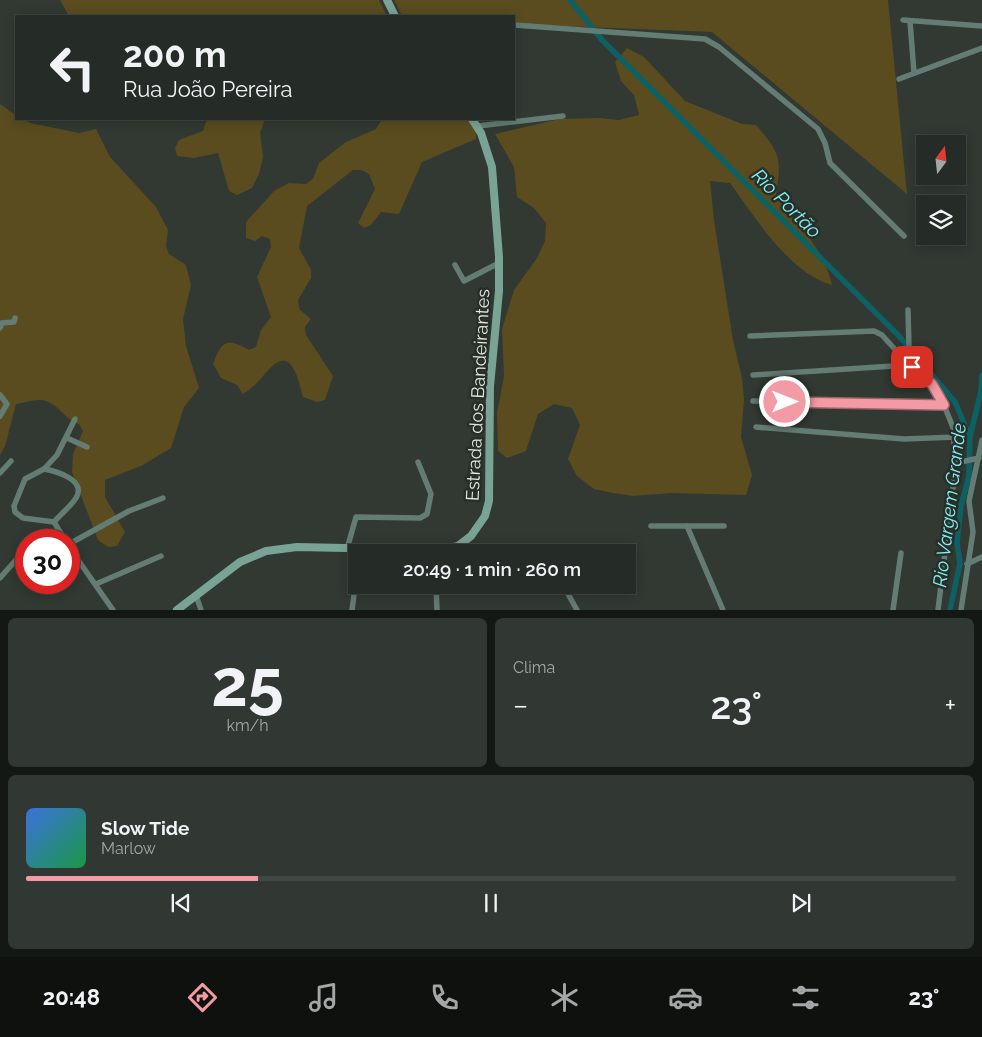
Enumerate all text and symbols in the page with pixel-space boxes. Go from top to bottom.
text: 200 m [123,34,227,75]
icon: left [40,35,105,100]
text: Rua João Pereira [123,76,293,102]
north arrow [916,135,966,185]
map controls [916,135,966,245]
water label: Rio Portão [748,164,826,242]
button: layers [916,195,966,245]
street label: Estrada dos Bandeirantes [461,288,494,501]
pin [891,346,933,388]
icon: arrive [898,353,926,381]
position arrow [758,375,810,427]
water label: Rio Vargem Grande [928,422,970,588]
speed limit sign: 30 [15,529,80,594]
text: 20:49 · 1 min · 260 m [403,558,581,580]
text: 25 [211,645,284,721]
text: Clima [513,658,555,677]
text: 23° [710,683,762,728]
text: − [513,689,528,722]
text: + [944,689,956,722]
text: km/h [226,716,269,735]
text: Slow Tide [101,817,190,839]
text: Marlow [101,839,156,858]
icon: previous [167,889,195,917]
icon: pause [477,889,505,917]
icon: next [787,889,815,917]
icon: directions [185,980,220,1015]
icon: music [306,980,341,1015]
icon: phone [427,980,462,1015]
icon: climate [547,980,582,1015]
icon: car [668,980,703,1015]
icon: filters [788,980,823,1015]
text: 20:48 [43,984,100,1010]
text: 23° [909,984,939,1010]

